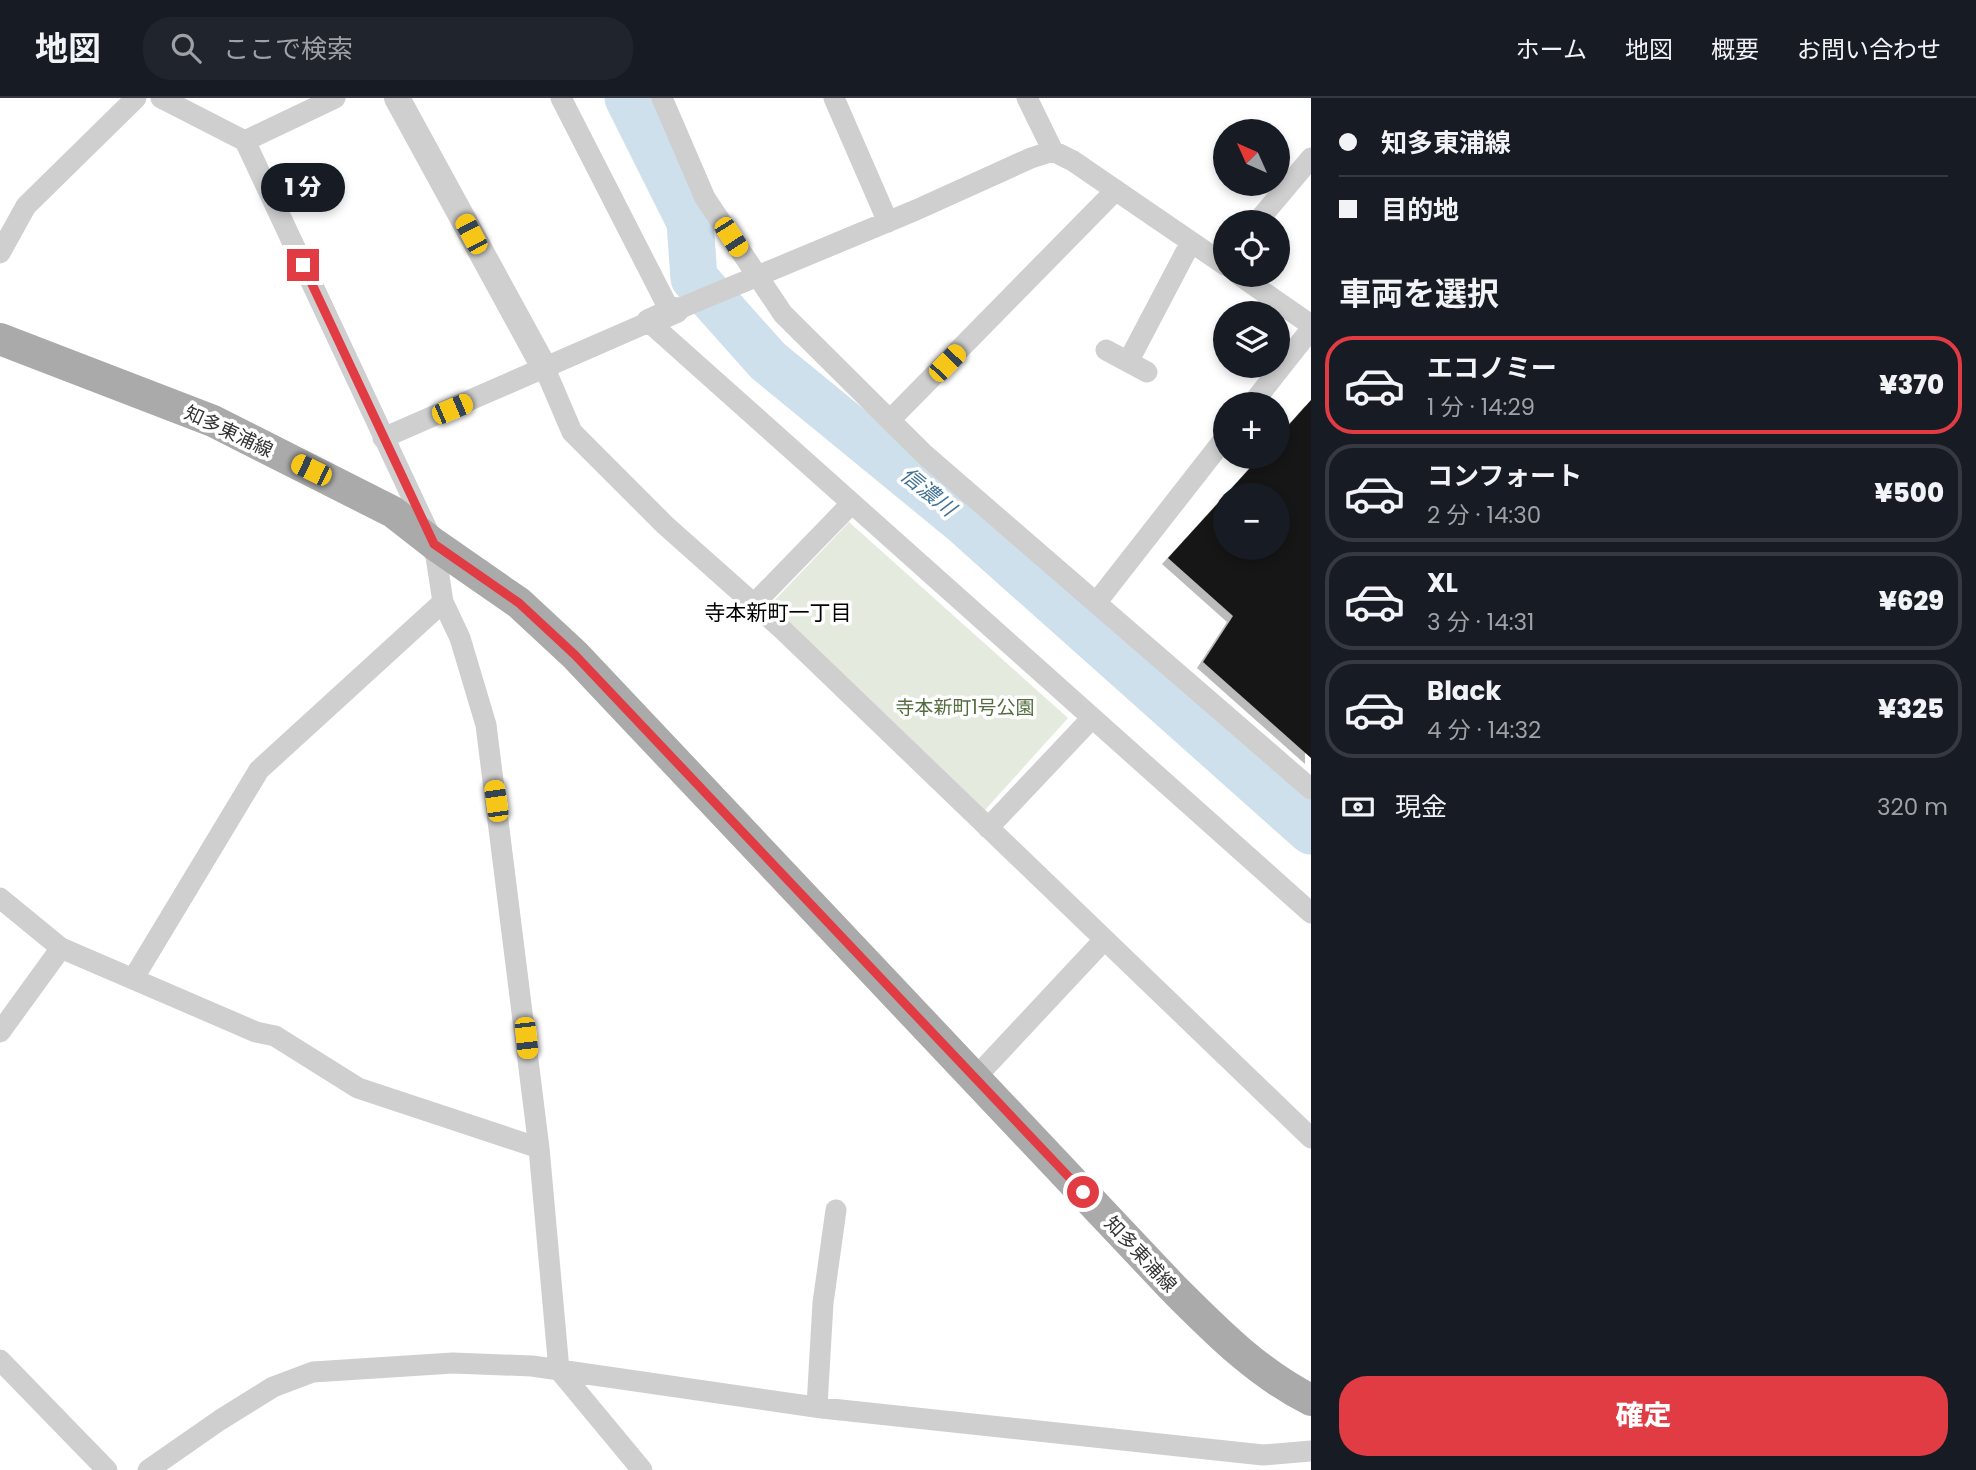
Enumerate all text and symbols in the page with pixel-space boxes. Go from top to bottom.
search box [143,17,633,80]
text: 地図 [35,25,101,72]
icon: search [167,29,205,67]
text: ここで検索 [223,31,353,67]
text: ホーム [1516,33,1587,66]
text: 地図 [1625,33,1673,66]
text: 概要 [1711,33,1759,66]
text: お問い合わせ [1797,33,1941,66]
north arrow [1213,119,1290,196]
map controls [1213,119,1290,560]
text: 知多東浦線 [1381,125,1511,161]
callout: 1 分 [261,164,345,212]
text: 1 分 [285,171,321,203]
text: 目的地 [1381,192,1459,228]
button: locate [1213,210,1290,287]
car [452,211,491,257]
car [711,214,752,260]
route end [287,249,319,281]
text: 車両を選択 [1339,271,1499,316]
button: layers [1213,301,1290,378]
car [925,341,970,385]
text: エコノミー [1427,350,1557,386]
icon: car [1343,354,1406,417]
text: ¥370 [1879,367,1944,403]
car [429,391,476,427]
text: 1 分 · 14:29 [1427,391,1535,423]
button: + [1213,392,1290,469]
street label: 知多東浦線 [180,399,278,464]
car [288,451,335,489]
text: コンフォート [1427,458,1582,494]
water label: 信濃川 [895,461,963,524]
icon: car [1343,462,1406,525]
text: ¥500 [1875,475,1944,511]
button: − [1213,483,1290,560]
text: 2 分 · 14:30 [1427,499,1541,531]
text: XL [1427,565,1458,601]
icon: car [1343,570,1406,633]
text: ¥629 [1879,583,1944,619]
district label: 寺本新町一丁目 [705,598,852,627]
text: 3 分 · 14:31 [1427,606,1534,638]
text: Black [1427,673,1501,709]
icon: car [1343,678,1406,741]
text: ¥325 [1878,691,1944,727]
park label: 寺本新町1号公園 [895,694,1035,721]
text: 4 分 · 14:32 [1427,714,1541,746]
car [483,779,510,823]
icon: cash [1339,788,1377,826]
text: 現金 [1395,789,1447,825]
text: 320 m [1877,791,1948,823]
car [514,1016,539,1060]
route start [1067,1176,1099,1208]
street label: 知多東浦線 [1098,1210,1183,1298]
button: 確定 [1339,1376,1948,1456]

